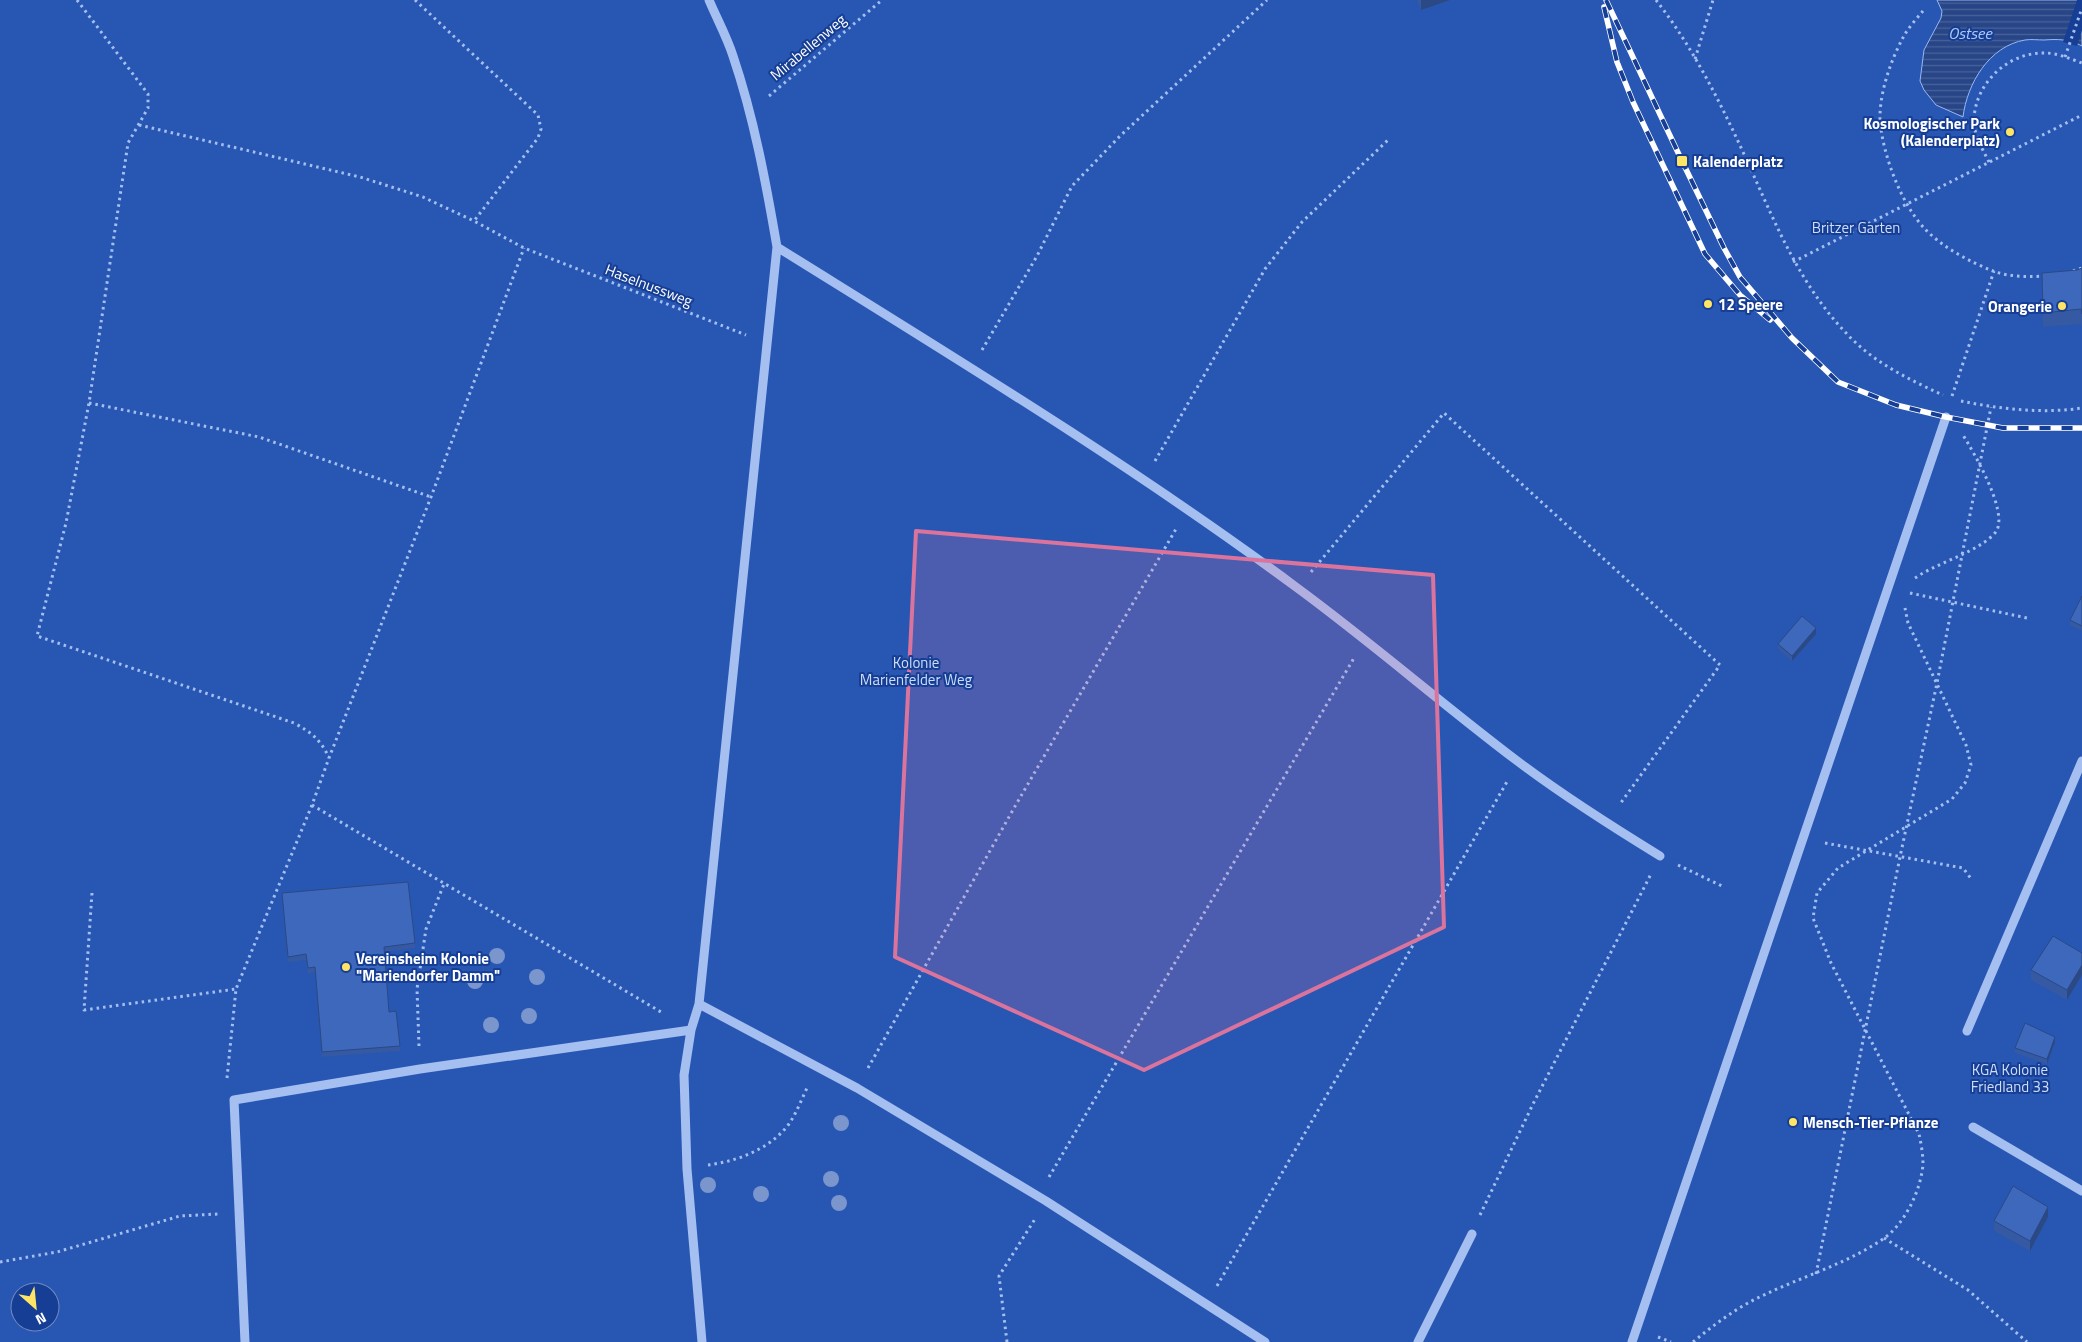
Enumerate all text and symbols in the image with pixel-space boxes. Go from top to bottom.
street label: Mirabellenweg [765,8,851,86]
water label: Ostsee [1948,21,1993,45]
place label: Kosmologischer Park (Kalenderplatz) [1863,112,2000,152]
marker: Kosmologischer Park (Kalenderplatz) [2004,126,2016,138]
place label: Kalenderplatz [1693,150,1783,173]
marker: Kalenderplatz [1675,154,1689,168]
park label: Britzer Garten [1812,216,1900,239]
street label: Haselnussweg [602,258,696,312]
place label: 12 Speere [1718,293,1783,316]
place label: Orangerie [1988,295,2052,318]
marker: 12 Speere [1702,298,1714,310]
marker: Orangerie [2056,300,2068,312]
park label: Kolonie Marienfelder Weg [860,651,972,691]
place label: Vereinsheim Kolonie "Mariendorfer Damm" [356,947,500,987]
marker: Vereinsheim Kolonie "Mariendorfer Damm" [340,961,352,973]
park label: KGA Kolonie Friedland 33 [1971,1058,2049,1098]
place label: Mensch-Tier-Pflanze [1803,1111,1939,1134]
marker: Mensch-Tier-Pflanze [1787,1116,1799,1128]
north arrow [10,1282,60,1332]
text: N [32,1307,50,1331]

